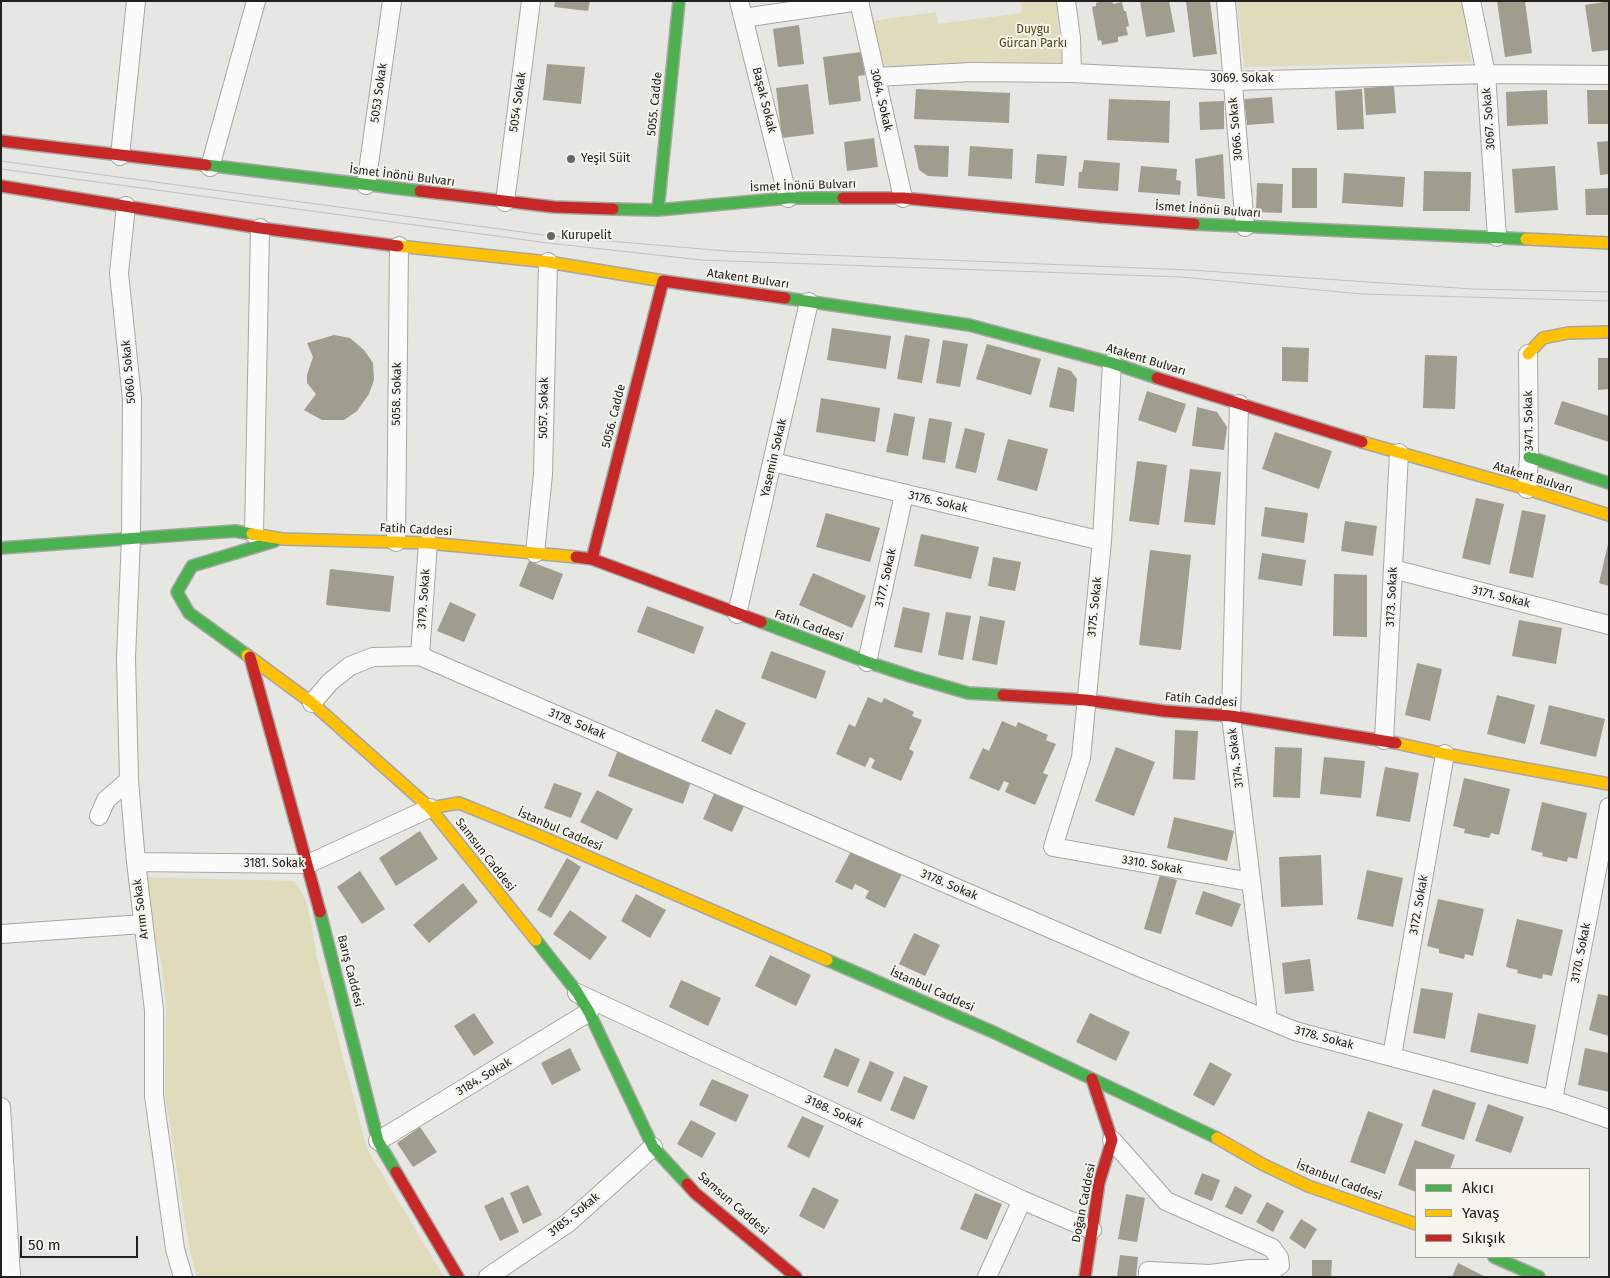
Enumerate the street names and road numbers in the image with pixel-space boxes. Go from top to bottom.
street label: 5053 Sokak [368,62,390,124]
street label: Başak Sokak [749,66,779,134]
street label: 3064. Sokak [867,67,895,133]
street label: 5054 Sokak [507,71,529,133]
street label: 5055. Cadde [644,71,666,137]
street label: 3069. Sokak [1210,72,1274,86]
street label: 3067. Sokak [1480,87,1498,151]
street label: 3066. Sokak [1226,97,1246,161]
street label: İsmet İnönü Bulvarı [348,162,456,190]
street label: İsmet İnönü Bulvarı [750,177,856,195]
street label: İsmet İnönü Bulvarı [1155,199,1261,221]
street label: Atakent Bulvarı [706,266,790,292]
street label: 5060. Sokak [119,339,139,405]
street label: Atakent Bulvarı [1104,341,1188,379]
street label: 5058. Sokak [389,362,405,426]
street label: 5057. Sokak [536,377,552,439]
street label: 5056. Cadde [599,383,629,449]
street label: 3471. Sokak [1521,391,1537,451]
street label: Yasemin Sokak [758,417,790,499]
street label: Atakent Bulvarı [1491,459,1575,497]
street label: 3176. Sokak [907,488,969,516]
street label: Fatih Caddesi [379,521,453,539]
street label: 3177. Sokak [872,547,900,609]
street label: 3173. Sokak [1383,567,1401,627]
street label: 3179. Sokak [415,568,433,630]
street label: 3175. Sokak [1085,576,1105,638]
street label: 3171. Sokak [1470,583,1532,611]
street label: Fatih Caddesi [772,607,846,645]
street label: Fatih Caddesi [1164,690,1238,710]
street label: 3178. Sokak [546,705,608,743]
street label: 3174. Sokak [1225,727,1247,789]
street label: İstanbul Caddesi [515,806,605,854]
street label: Samsun Caddesi [452,815,518,895]
street label: 3310. Sokak [1120,853,1184,877]
street label: 3181. Sokak [244,857,304,871]
street label: 3178. Sokak [918,866,980,904]
street label: 3172. Sokak [1407,874,1431,936]
street label: Arım Sokak [130,878,152,940]
street label: 3170. Sokak [1568,922,1594,984]
street label: Barış Caddesi [334,934,366,1008]
street label: İstanbul Caddesi [888,965,976,1015]
street label: 3178. Sokak [1293,1023,1355,1053]
street label: 3184. Sokak [454,1055,514,1099]
street label: 3188. Sokak [803,1092,865,1132]
street label: İstanbul Caddesi [1294,1158,1384,1204]
street label: Doğan Caddesi [1069,1162,1099,1244]
street label: Samsun Caddesi [695,1169,771,1239]
street label: 3185. Sokak [545,1190,603,1240]

